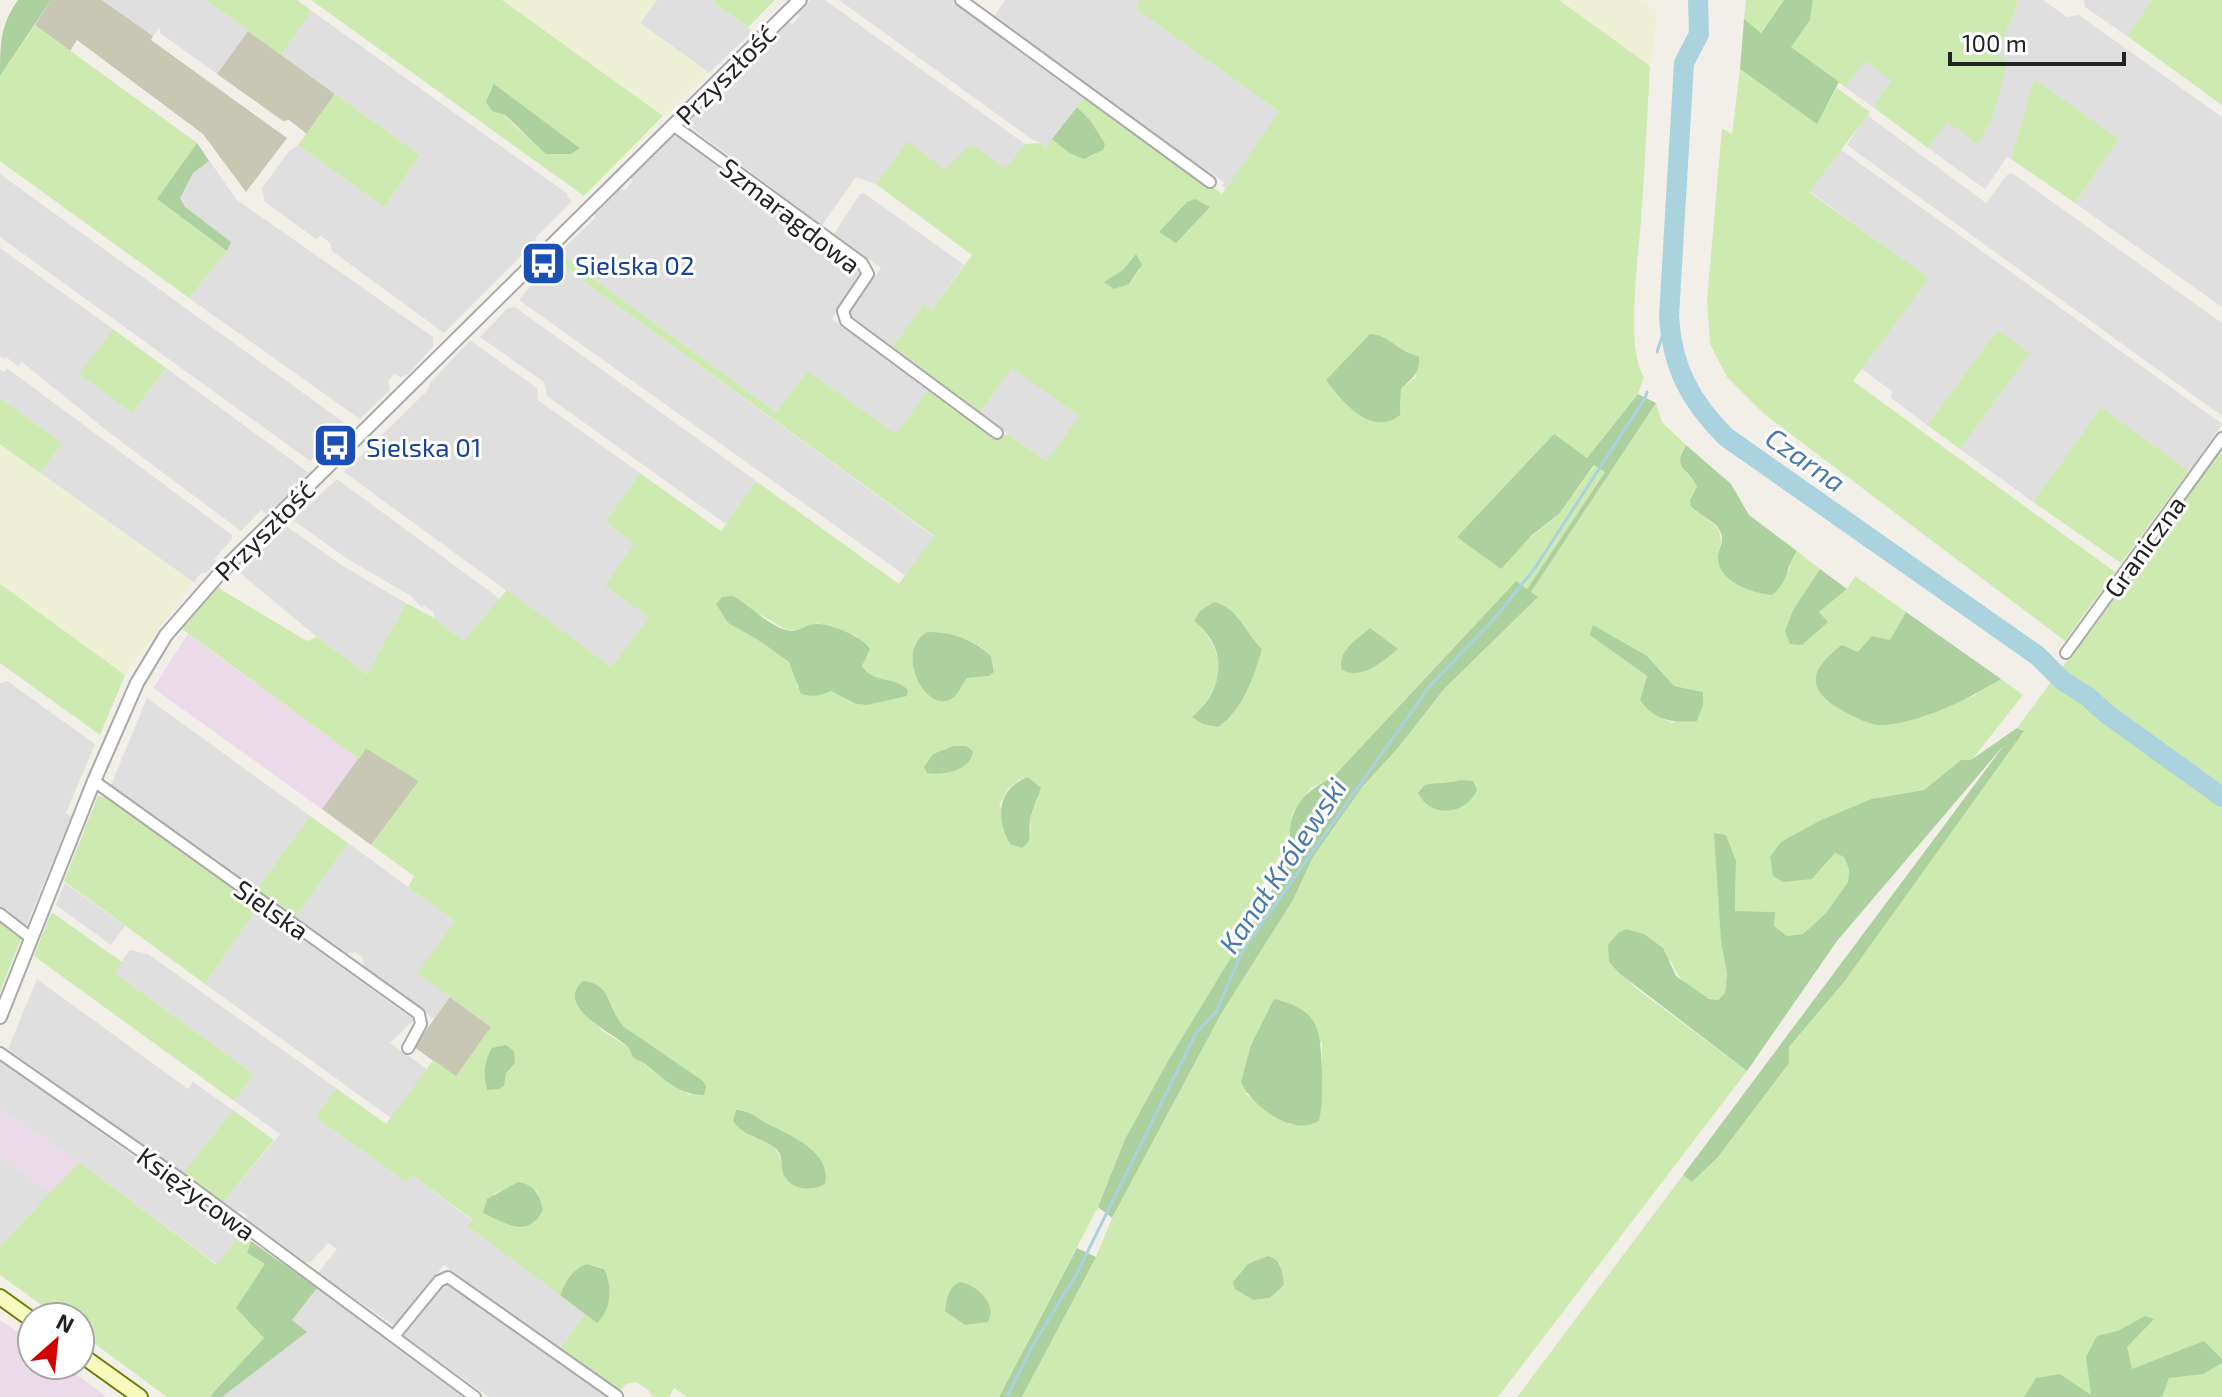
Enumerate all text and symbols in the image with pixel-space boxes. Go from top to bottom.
scale bar [1950,16,2124,66]
street label: Przyszłość [669,18,781,130]
text: 100 m [1962,28,2027,57]
street label: Szmaragdowa [715,151,867,279]
bus stop icon: Sielska 02 [520,240,568,288]
place label: Sielska 02 [575,249,695,280]
water label: Czarna [1760,419,1852,499]
bus stop icon: Sielska 01 [311,422,359,470]
place label: Sielska 01 [366,431,481,462]
street label: Przyszłość [208,474,320,586]
street label: Graniczna [2097,489,2191,603]
water label: Kanał Królewski [1211,771,1353,959]
street label: Sielska [229,872,315,946]
street label: Księżycowa [132,1140,262,1246]
north arrow [16,1301,96,1381]
text: N [53,1307,79,1337]

